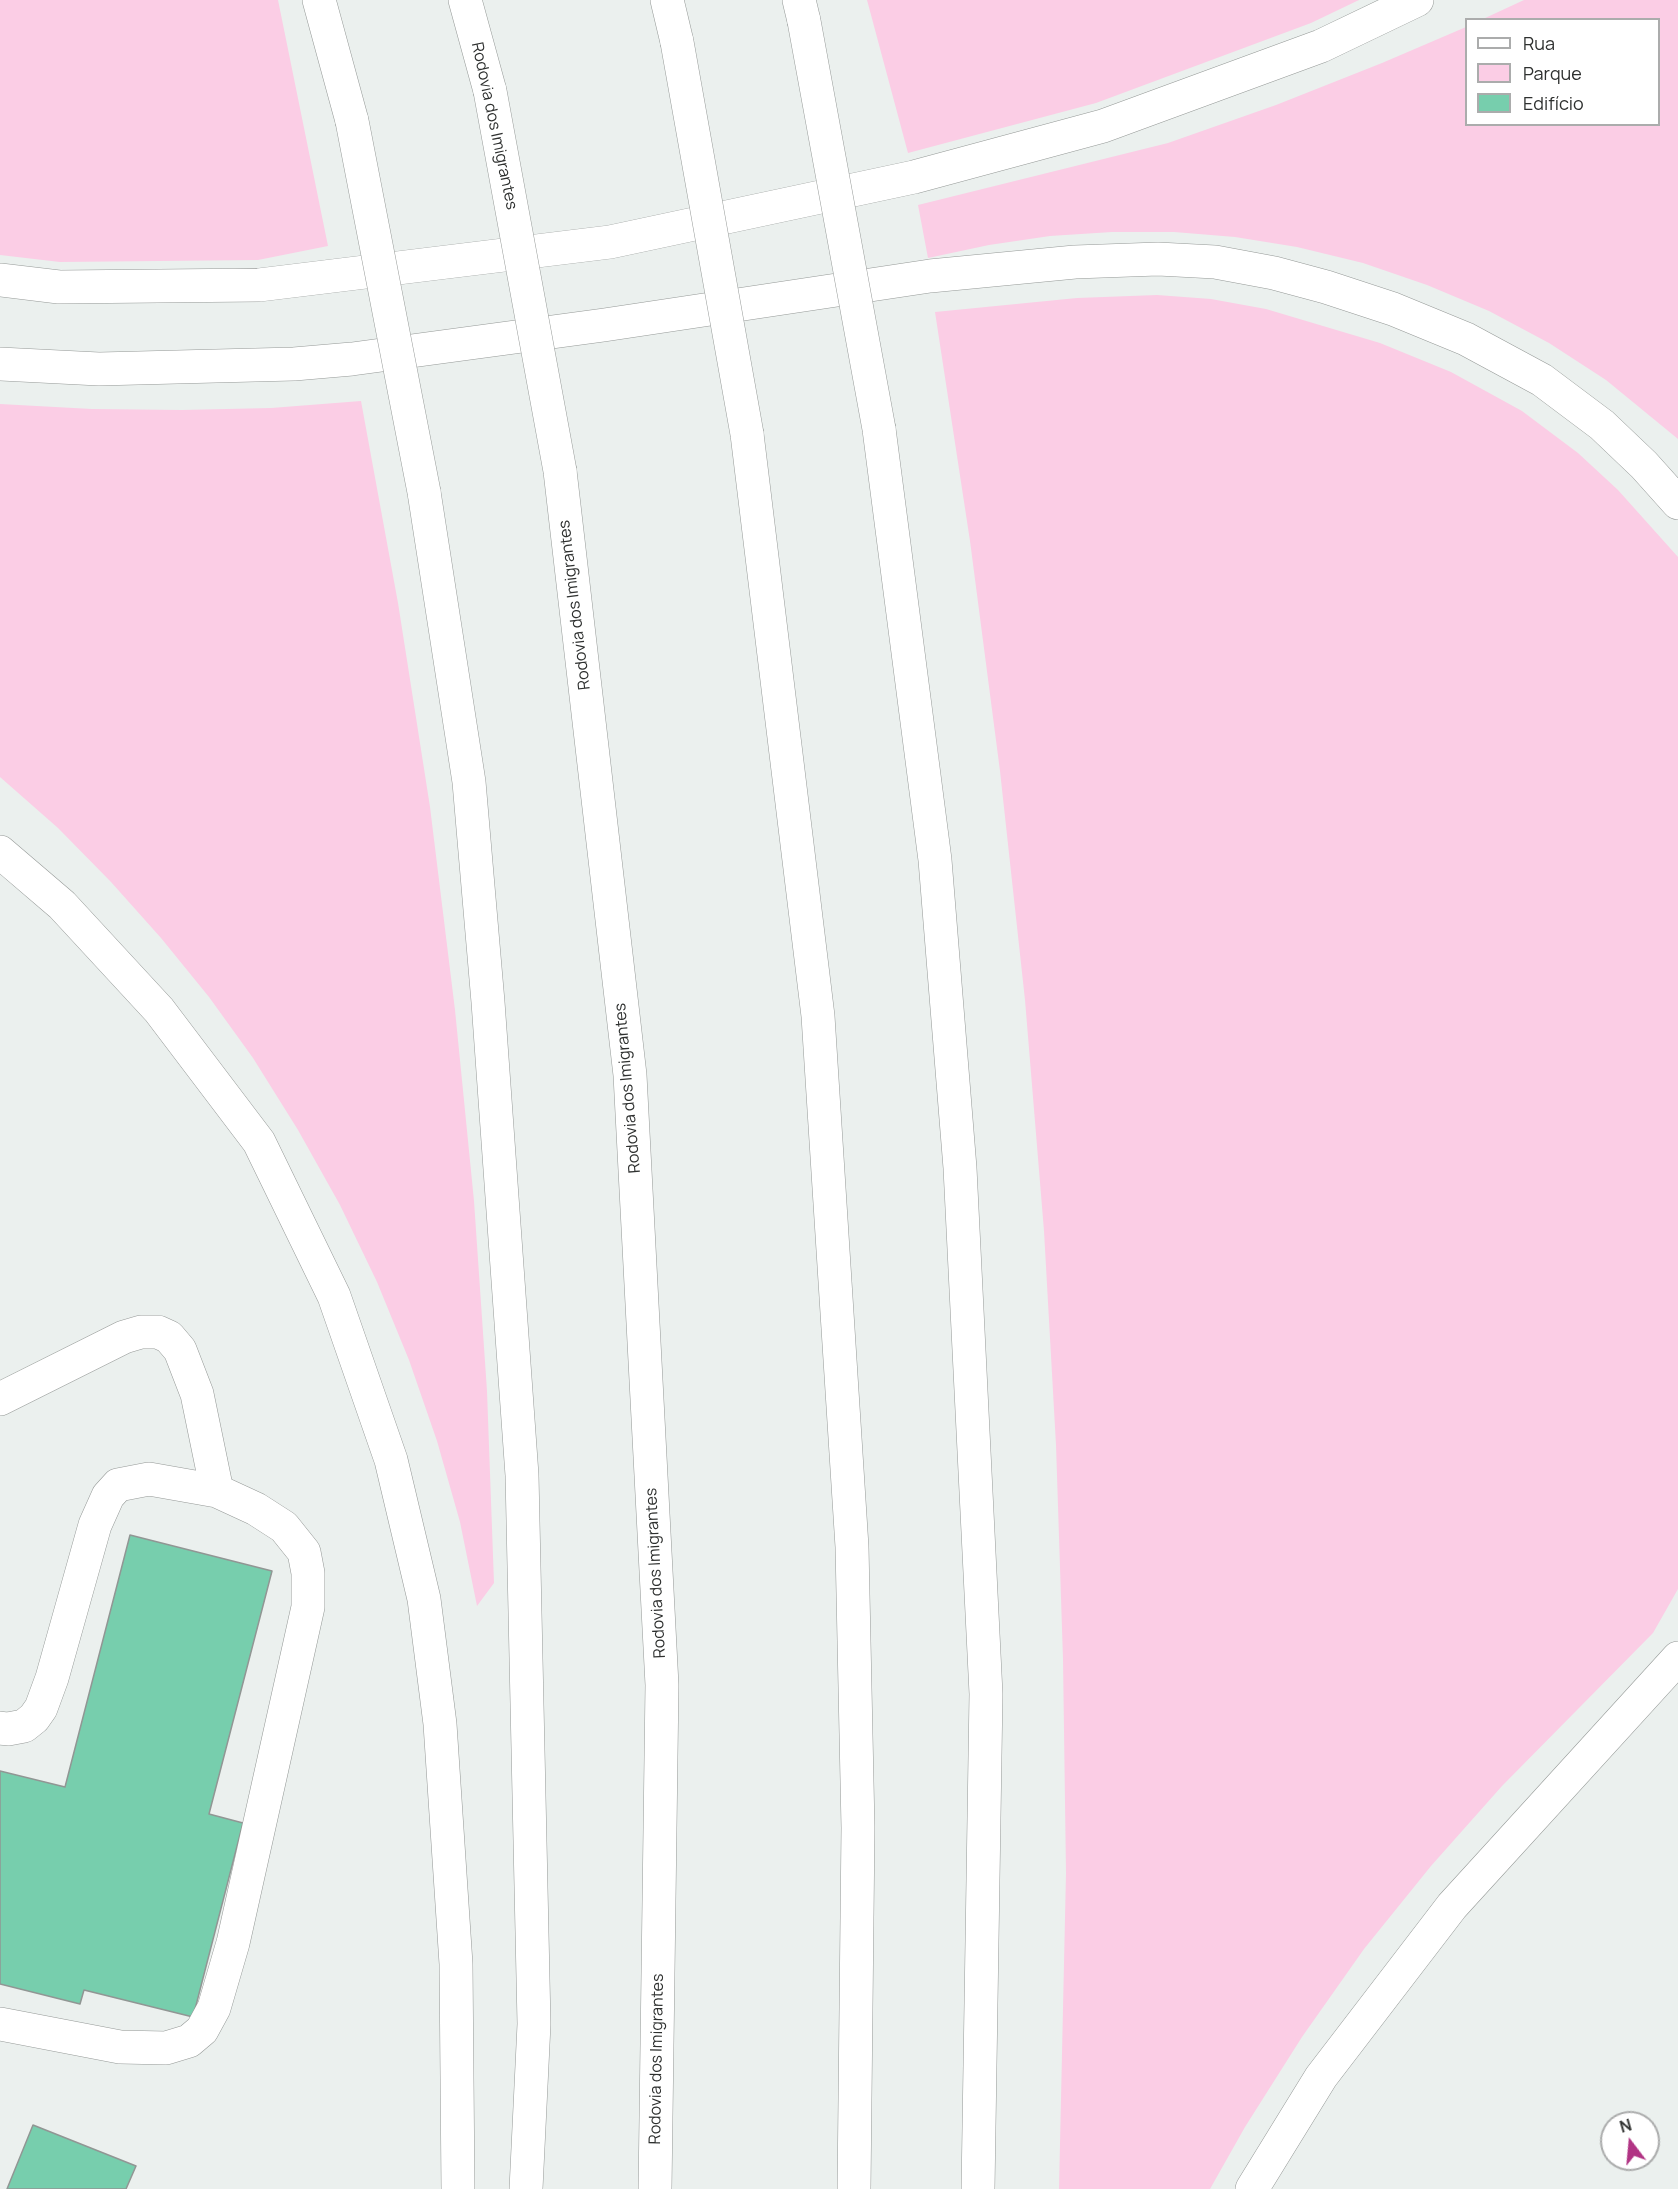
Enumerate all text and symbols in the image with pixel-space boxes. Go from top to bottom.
legend [1465,18,1660,126]
text: Rua [1523,31,1555,55]
street label: Rodovia dos Imigrantes [467,40,521,212]
text: Parque [1523,61,1582,85]
text: Edifício [1523,91,1584,115]
street label: Rodovia dos Imigrantes [555,519,595,691]
street label: Rodovia dos Imigrantes [611,1002,645,1174]
street label: Rodovia dos Imigrantes [642,1487,670,1659]
street label: Rodovia dos Imigrantes [646,1973,668,2145]
north arrow [1600,2111,1660,2171]
text: N [1617,2113,1634,2138]

